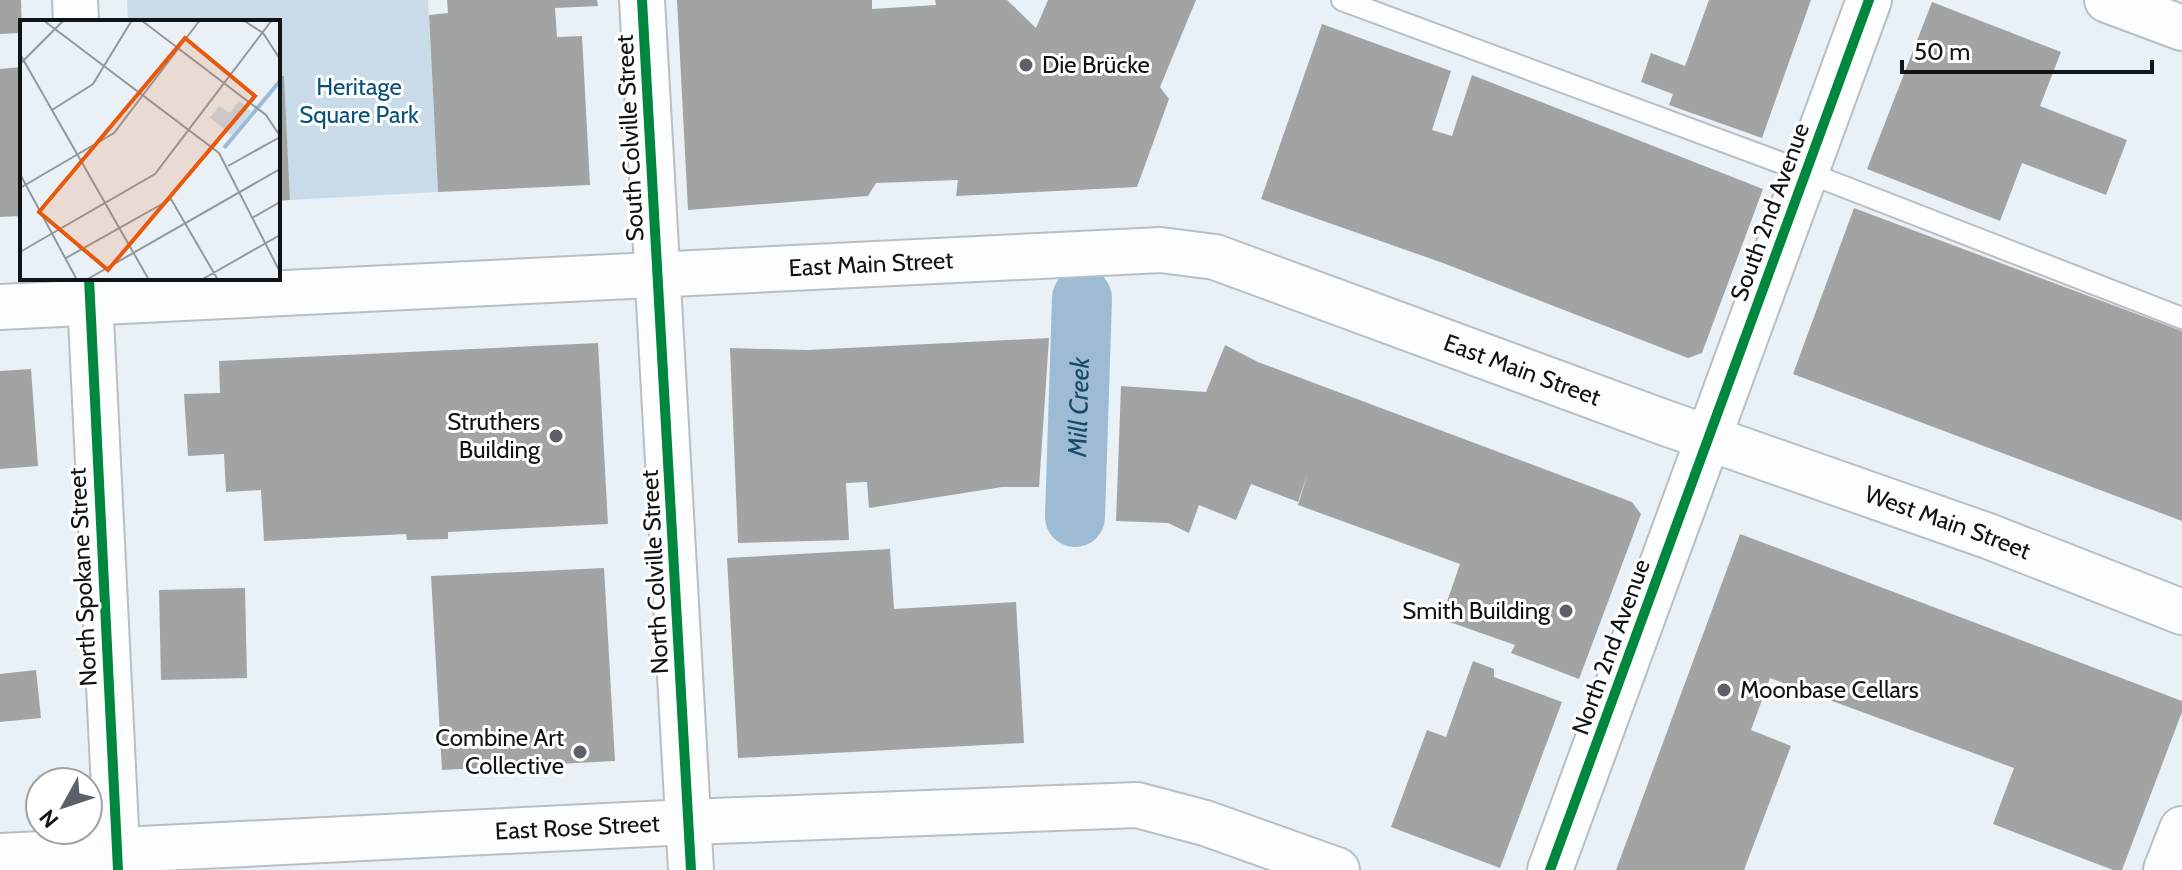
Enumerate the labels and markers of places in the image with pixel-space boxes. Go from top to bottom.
place label: Die Brücke [1042,50,1150,79]
marker: Die Brücke [1017,56,1035,74]
place label: Struthers Building [447,407,541,464]
marker: Struthers Building [547,427,565,445]
place label: Smith Building [1402,596,1551,625]
marker: Smith Building [1557,602,1575,620]
place label: Moonbase Cellars [1740,675,1919,704]
marker: Moonbase Cellars [1715,681,1733,699]
place label: Combine Art Collective [435,723,564,780]
marker: Combine Art Collective [571,743,589,761]

